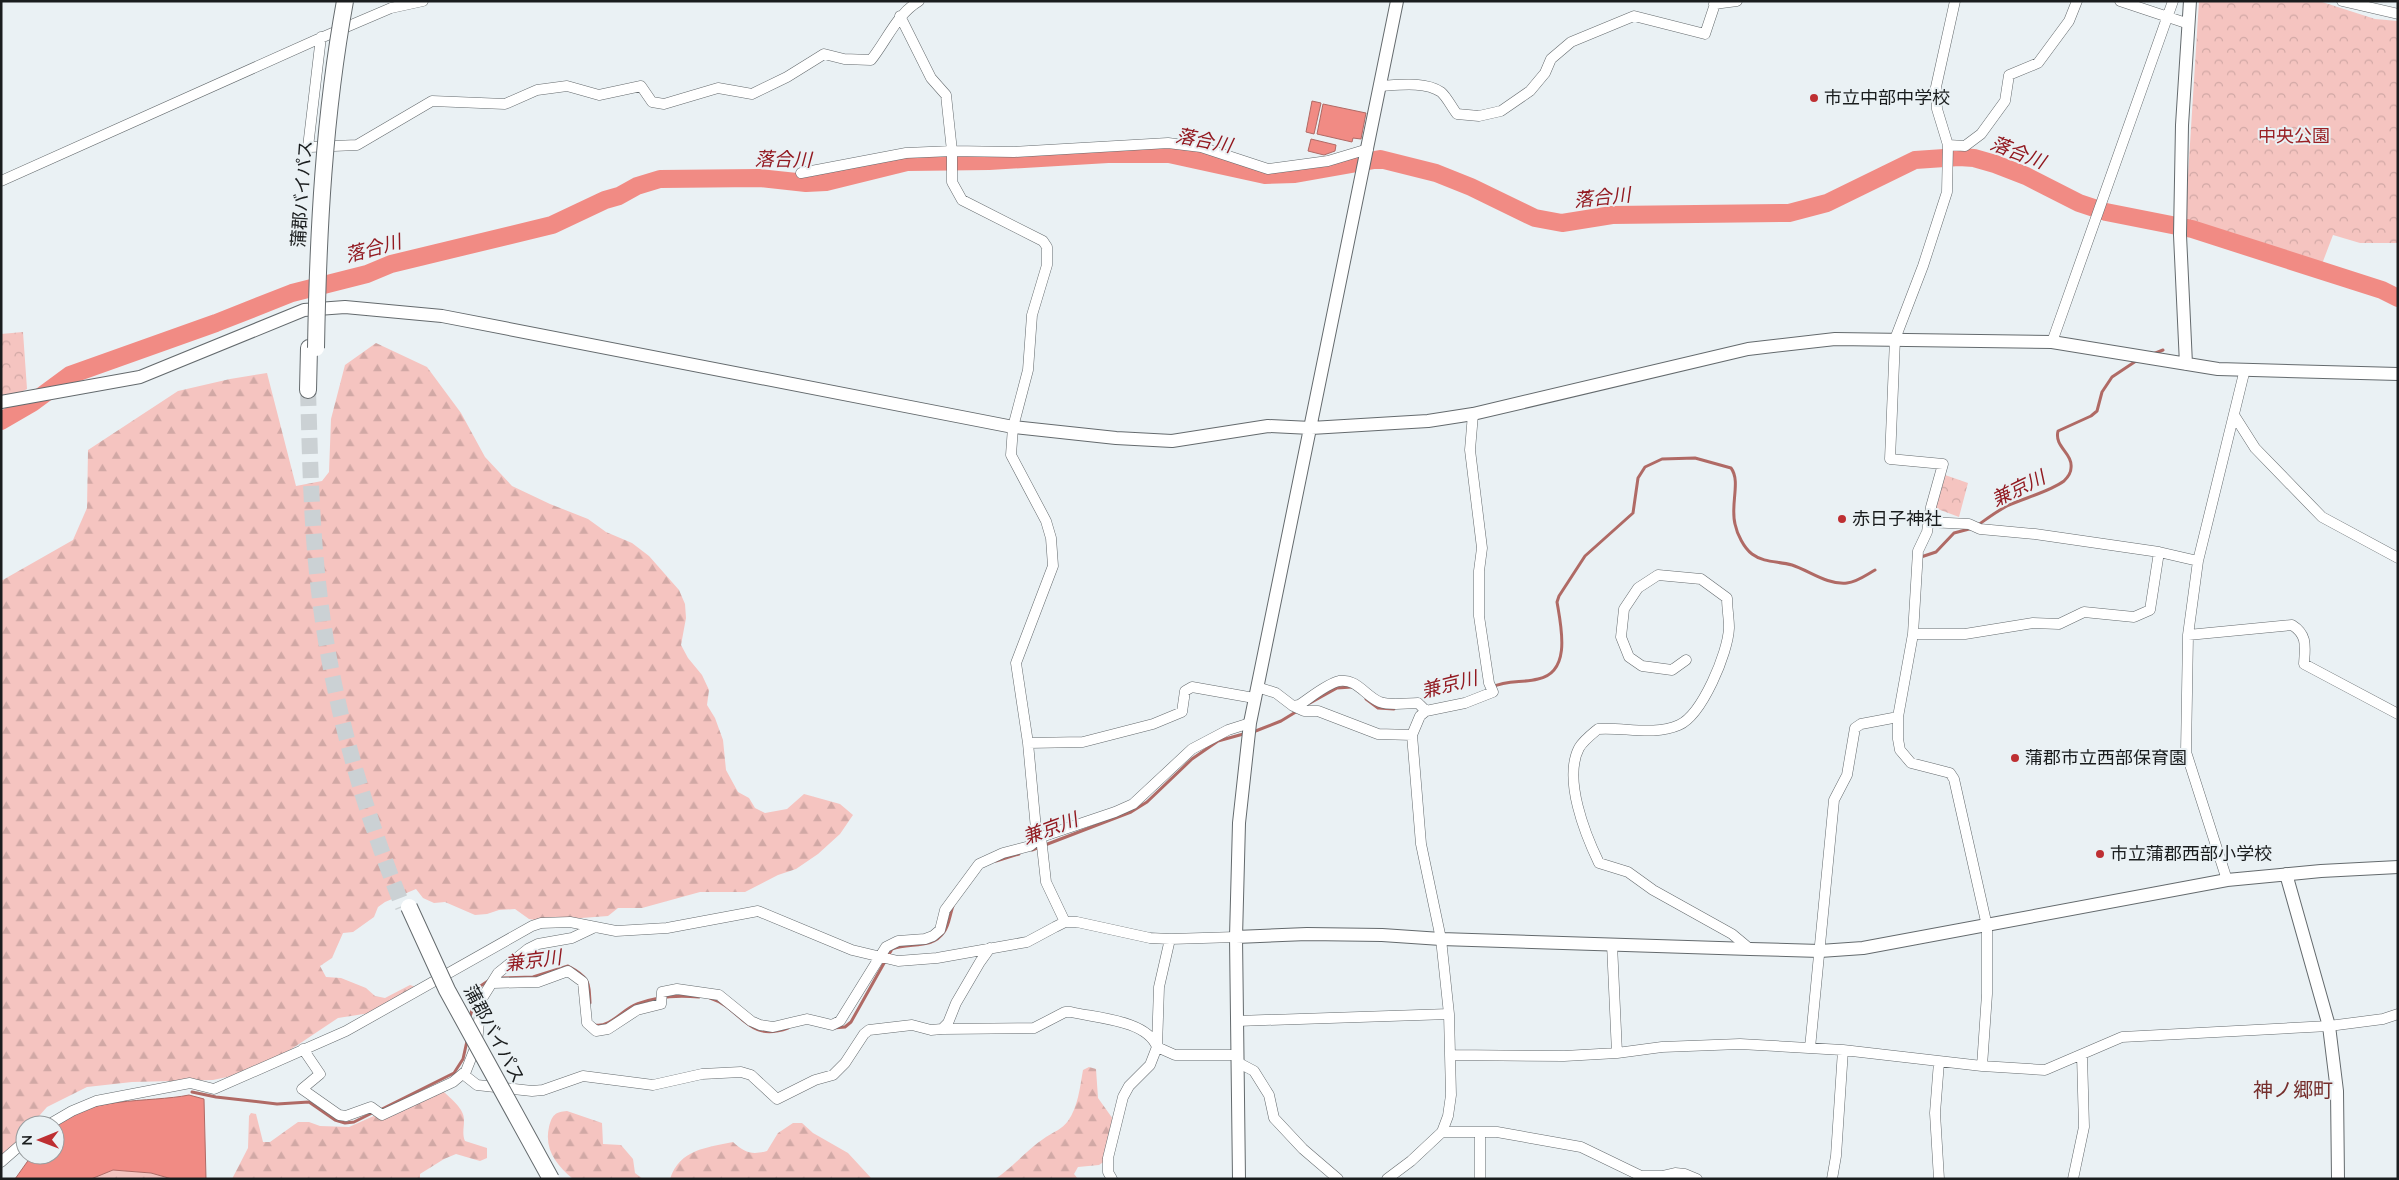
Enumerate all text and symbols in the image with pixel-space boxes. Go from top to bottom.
place label: 市立中部中学校 [1824,86,1950,109]
marker: 市立中部中学校 [1808,92,1820,104]
water label: 落合川 [1174,123,1236,158]
park label: 中央公園 [2258,124,2330,147]
water label: 落合川 [1987,131,2051,174]
street label: 蒲郡バイパス [286,139,317,248]
water label: 落合川 [754,147,814,172]
water label: 落合川 [1572,182,1634,212]
water label: 落合川 [342,229,406,267]
water label: 兼京川 [1987,464,2051,511]
place label: 赤日子神社 [1852,507,1942,530]
marker: 赤日子神社 [1836,513,1848,525]
water label: 兼京川 [1418,665,1481,703]
place label: 蒲郡市立西部保育園 [2025,746,2187,769]
marker: 蒲郡市立西部保育園 [2009,752,2021,764]
water label: 兼京川 [1019,806,1083,849]
place label: 市立蒲郡西部小学校 [2110,842,2272,865]
marker: 市立蒲郡西部小学校 [2094,848,2106,860]
water label: 兼京川 [503,944,565,975]
street label: 蒲郡バイパス [459,981,530,1087]
district label: 神ノ郷町 [2253,1077,2333,1102]
north arrow [15,1115,65,1165]
text: N [18,1135,36,1146]

